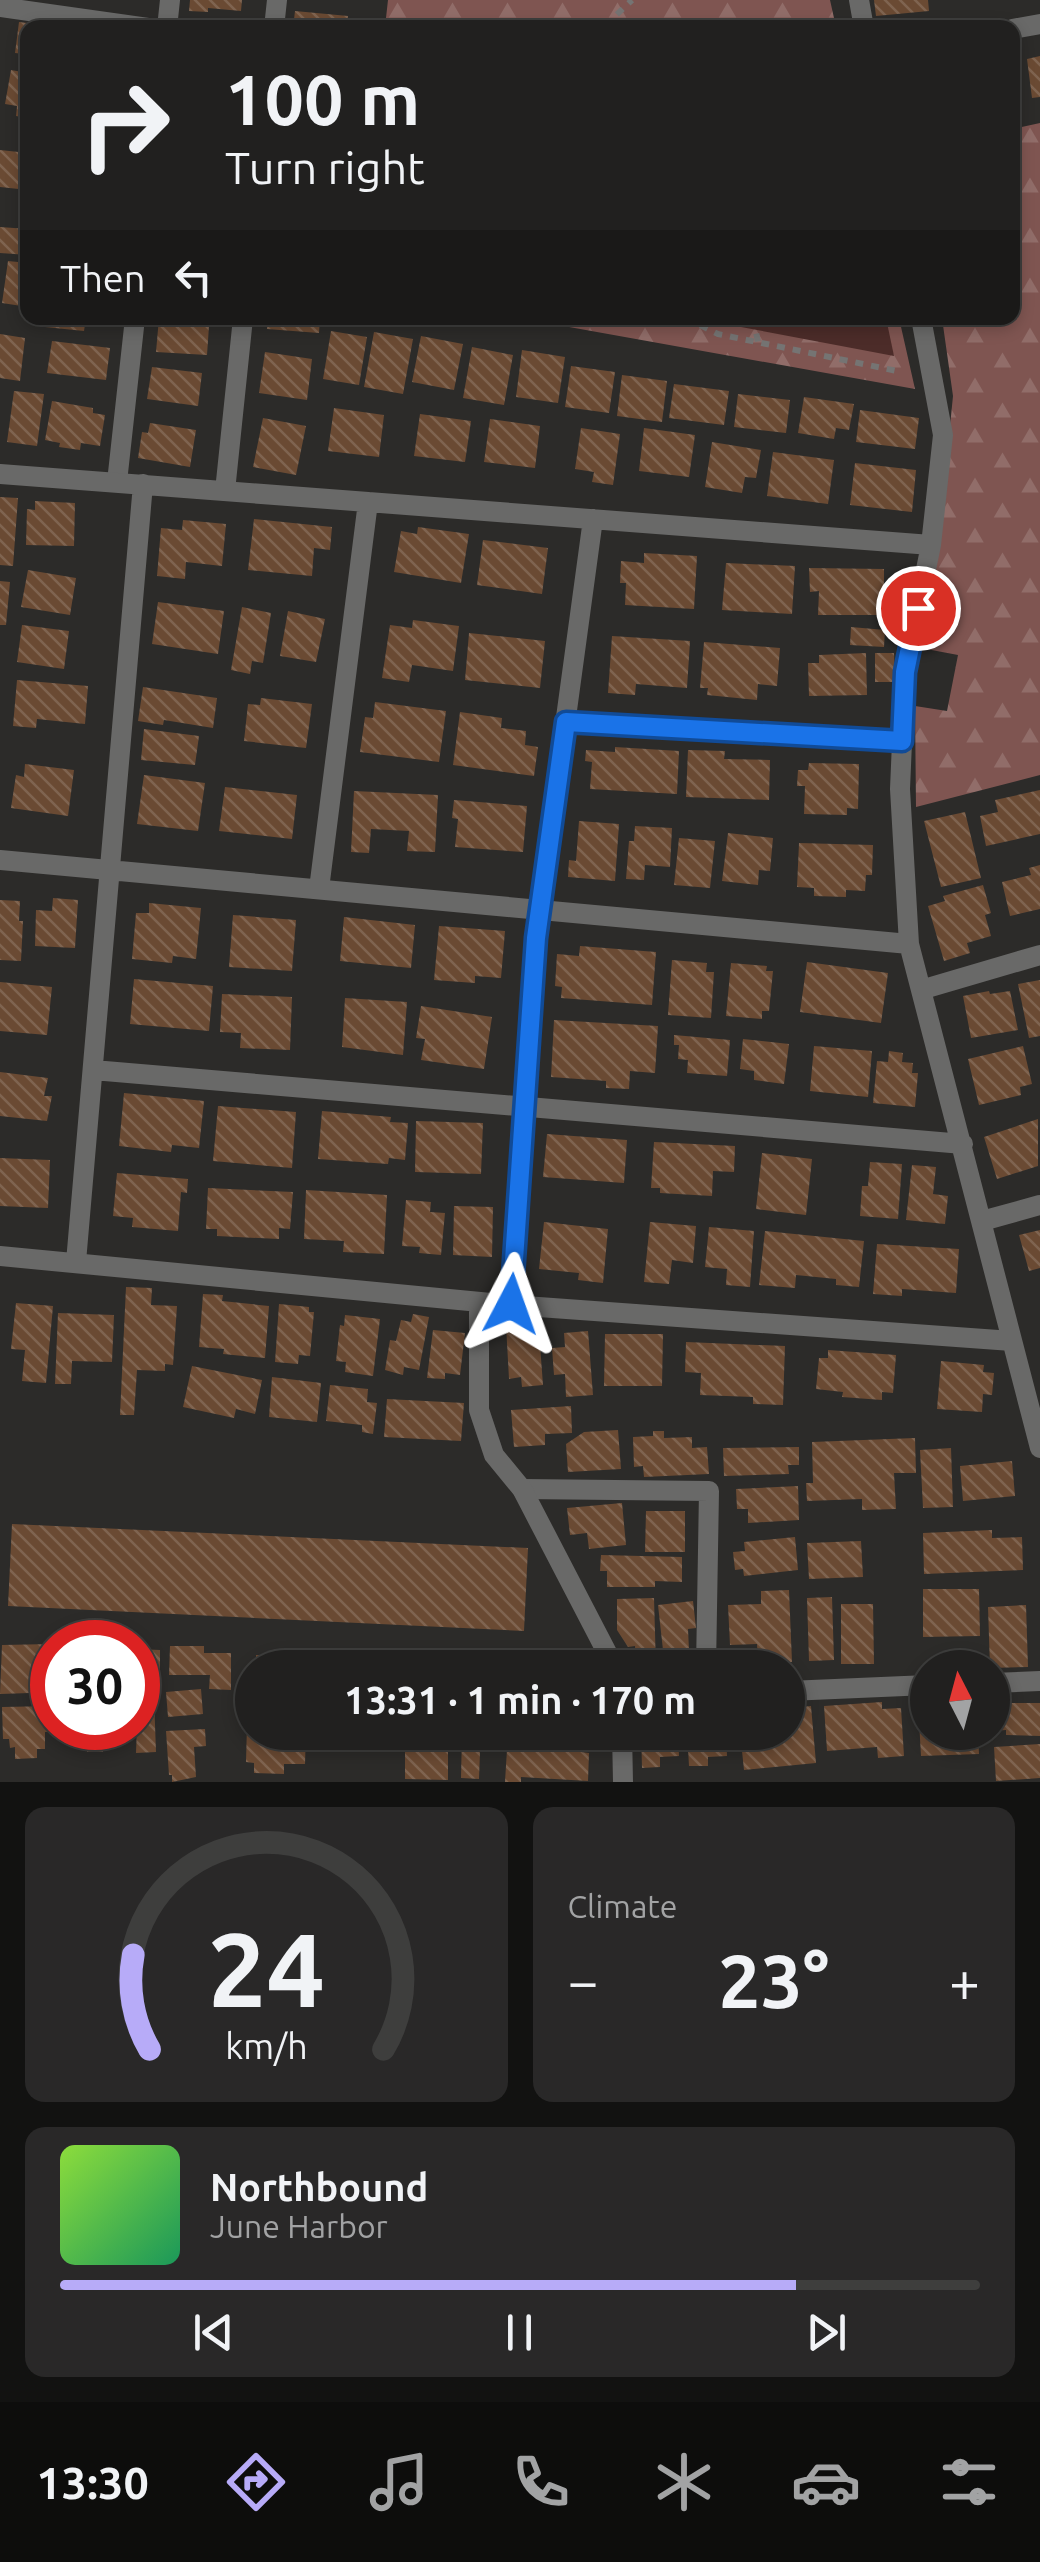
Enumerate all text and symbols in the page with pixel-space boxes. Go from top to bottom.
icon: right [60,60,190,190]
text: 100 m [225,60,420,138]
text: Turn right [225,142,425,193]
icon: left [166,250,221,305]
text: Then [60,257,146,299]
pin [876,566,961,651]
icon: arrive [891,581,946,636]
position arrow [459,1252,563,1356]
speed limit sign: 30 [30,1620,160,1750]
north arrow [910,1650,1010,1750]
map controls [910,1650,1010,1750]
text: 13:31 · 1 min · 170 m [344,1679,696,1721]
text: Climate [568,1888,678,1924]
text: 24 [208,1910,325,2027]
text: 23° [718,1938,829,2022]
text: − [568,1950,599,2011]
text: + [949,1950,980,2011]
text: km/h [225,2026,308,2066]
text: Northbound [210,2166,428,2208]
text: June Harbor [210,2208,388,2244]
icon: previous [186,2305,241,2360]
icon: pause [492,2305,547,2360]
icon: next [799,2305,854,2360]
icon: directions [221,2447,291,2517]
icon: music [364,2447,434,2517]
icon: phone [506,2447,576,2517]
icon: climate [649,2447,719,2517]
icon: car [791,2447,861,2517]
icon: filters [934,2447,1004,2517]
text: 13:30 [36,2457,149,2508]

